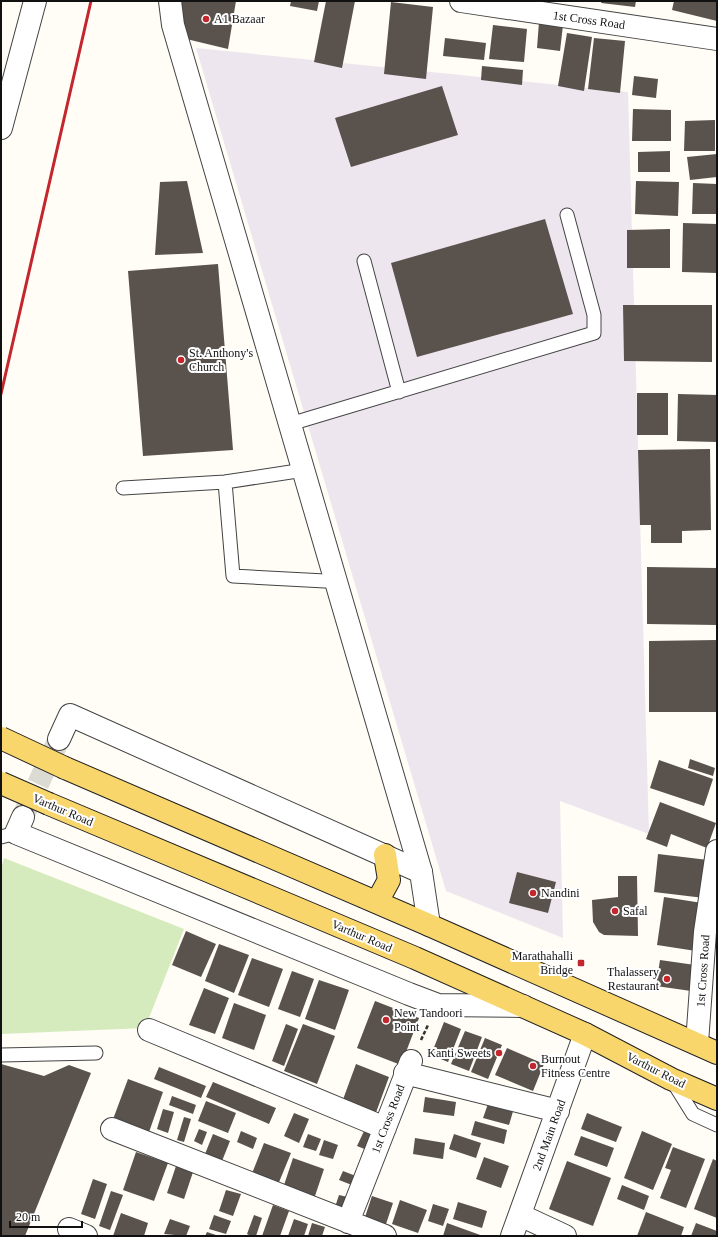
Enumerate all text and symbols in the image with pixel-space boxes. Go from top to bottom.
street label: 1st Cross Road [552,8,626,32]
place label: A1 Bazaar [214,12,265,26]
marker: A1 Bazaar [201,14,211,24]
place label: St. Anthony's Church [189,346,254,374]
marker: St. Anthony's Church [176,355,186,365]
street label: Varthur Road [31,791,95,829]
place label: Nandini [541,886,580,900]
marker: Nandini [528,888,538,898]
place label: Safal [623,904,648,918]
marker: Safal [610,906,620,916]
street label: Varthur Road [330,917,394,955]
street label: 1st Cross Road [693,934,713,1008]
place label: Marathahalli Bridge [512,949,574,977]
marker: Marathahalli Bridge [576,958,586,968]
place label: Thalassery Restaurant [607,965,660,993]
marker: Thalassery Restaurant [662,974,672,984]
place label: New Tandoori Point [394,1006,463,1034]
marker: New Tandoori Point [381,1015,391,1025]
place label: Kanti Sweets [427,1046,491,1060]
marker: Kanti Sweets [494,1048,504,1058]
street label: Varthur Road [624,1049,688,1091]
place label: Burnout Fitness Centre [541,1052,610,1080]
marker: Burnout Fitness Centre [528,1061,538,1071]
street label: 1st Cross Road [368,1083,408,1155]
street label: 2nd Main Road [530,1098,568,1172]
scale bar [10,1203,82,1229]
text: 20 m [16,1210,41,1224]

